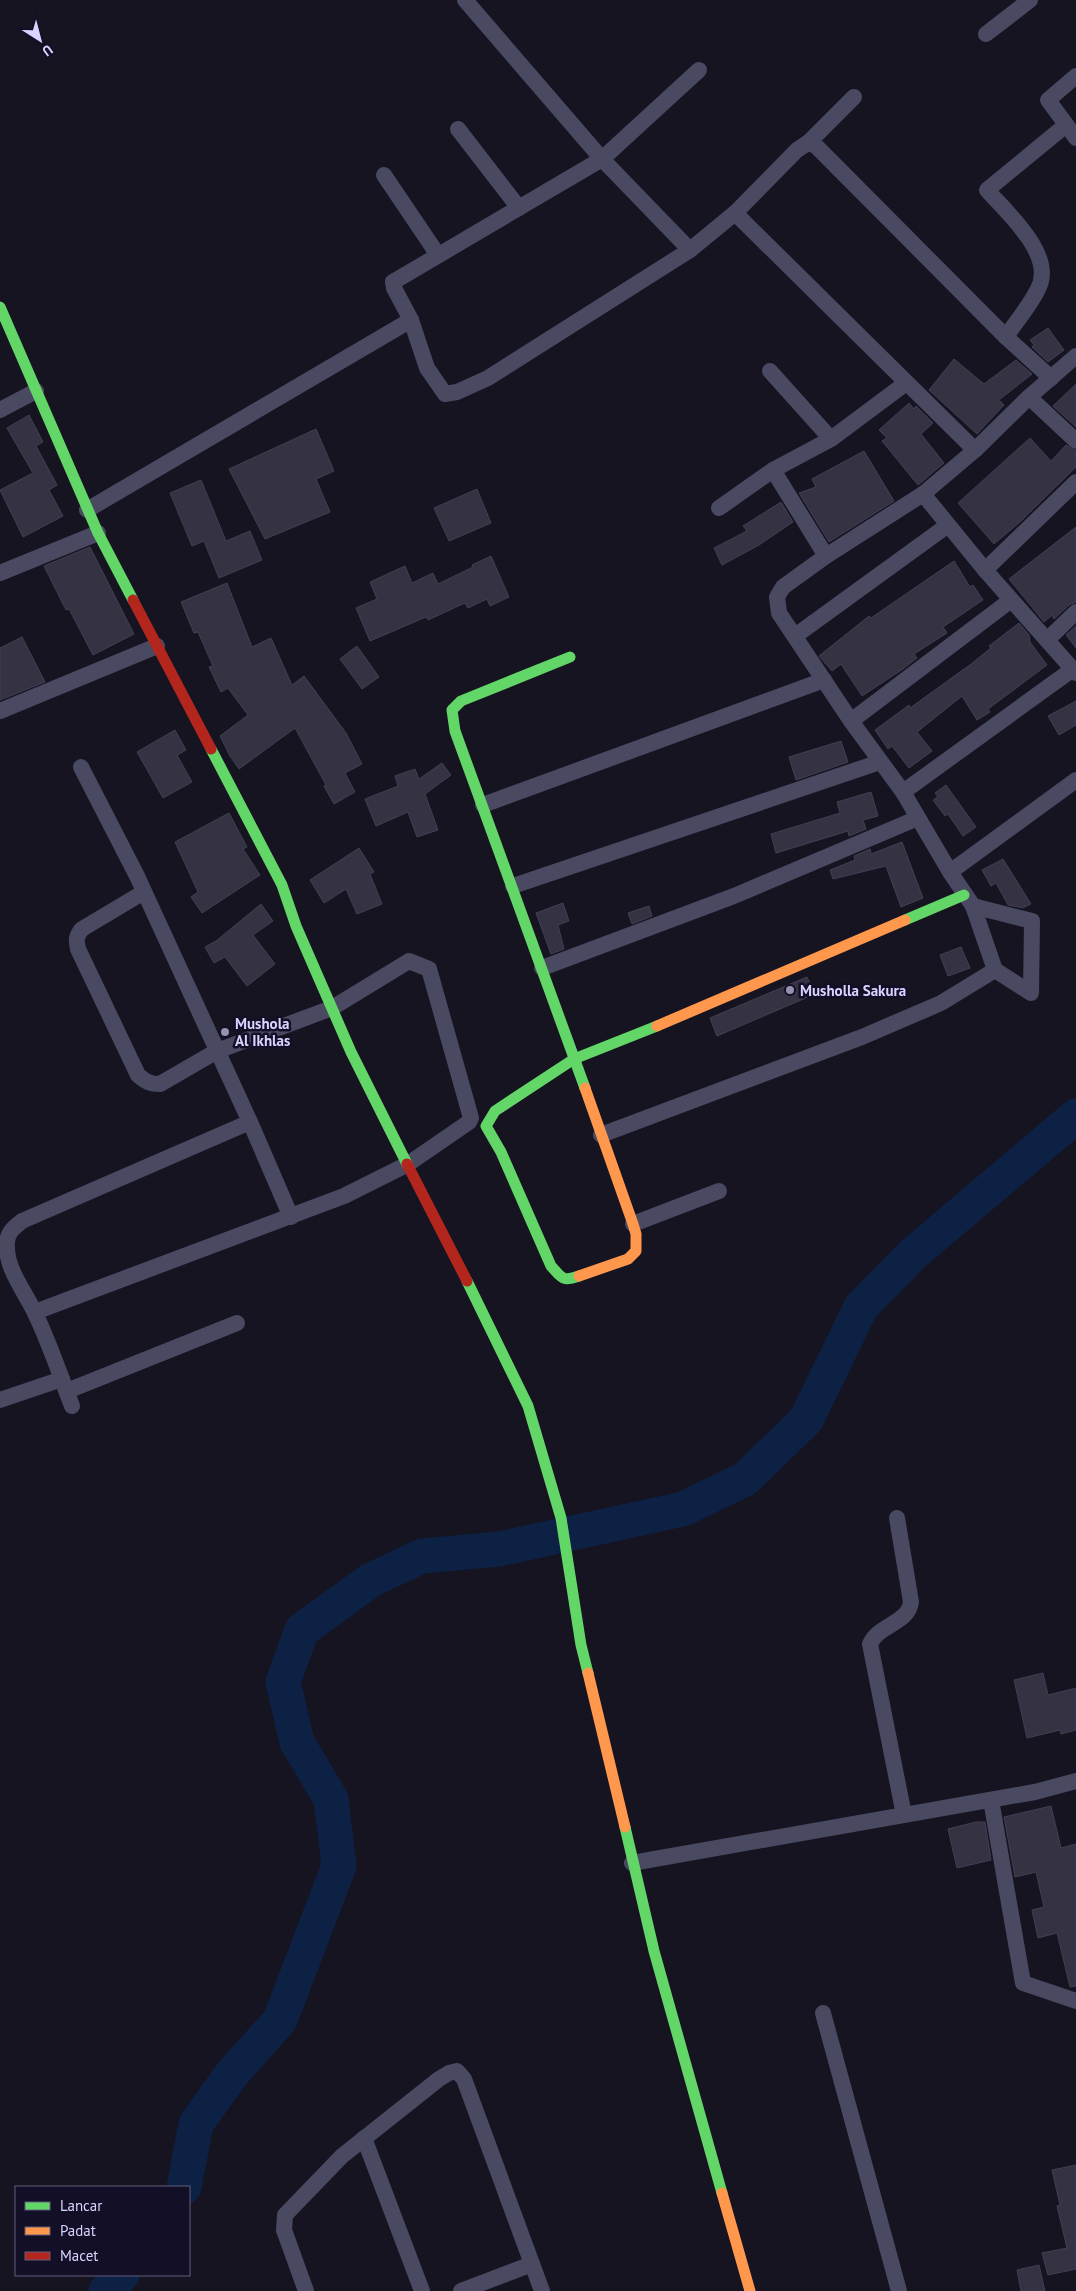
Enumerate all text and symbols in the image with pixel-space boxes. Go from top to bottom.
north arrow [15,15,65,65]
text: U [39,41,56,60]
place label: Musholla Sakura [800,981,906,1000]
marker: Musholla Sakura [784,984,796,996]
place label: Mushola Al Ikhlas [235,1014,290,1050]
marker: Mushola Al Ikhlas [219,1026,231,1038]
legend [15,2186,190,2276]
text: Lancar [60,2196,102,2215]
text: Padat [60,2221,96,2240]
text: Macet [60,2246,98,2265]

